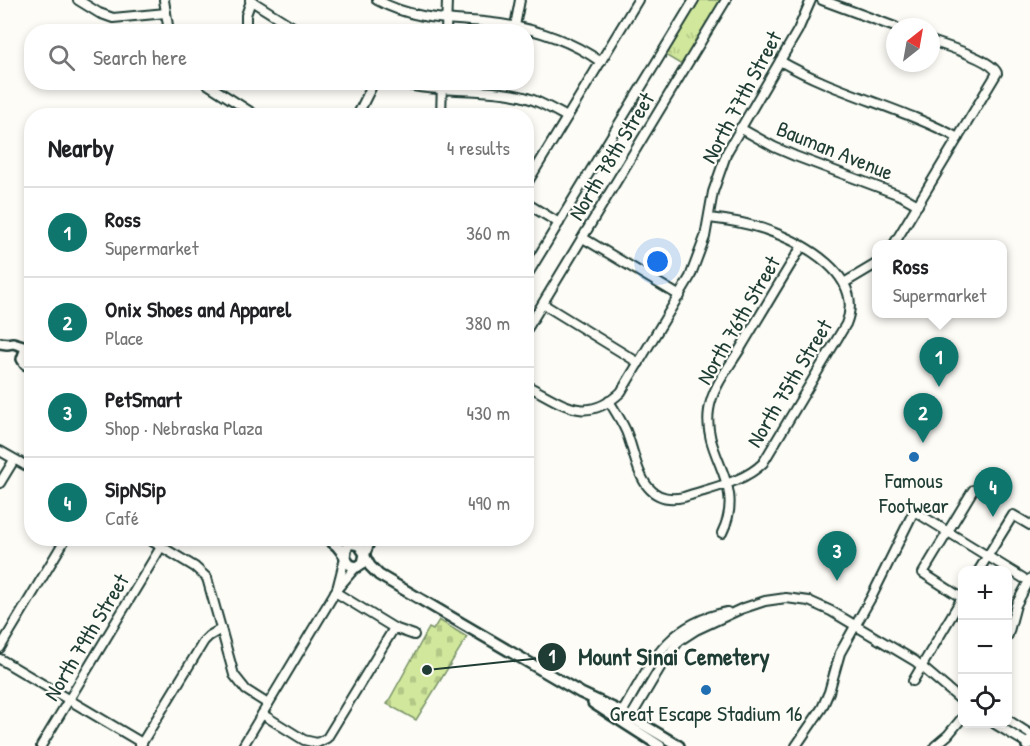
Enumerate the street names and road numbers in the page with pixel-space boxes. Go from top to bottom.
street label: North 77th Street [694,25,789,168]
street label: North 78th Street [561,86,661,226]
street label: Bauman Avenue [772,113,898,187]
street label: North 76th Street [689,250,787,390]
street label: North 75th Street [739,313,839,453]
street label: North 79th Street [36,568,136,706]

